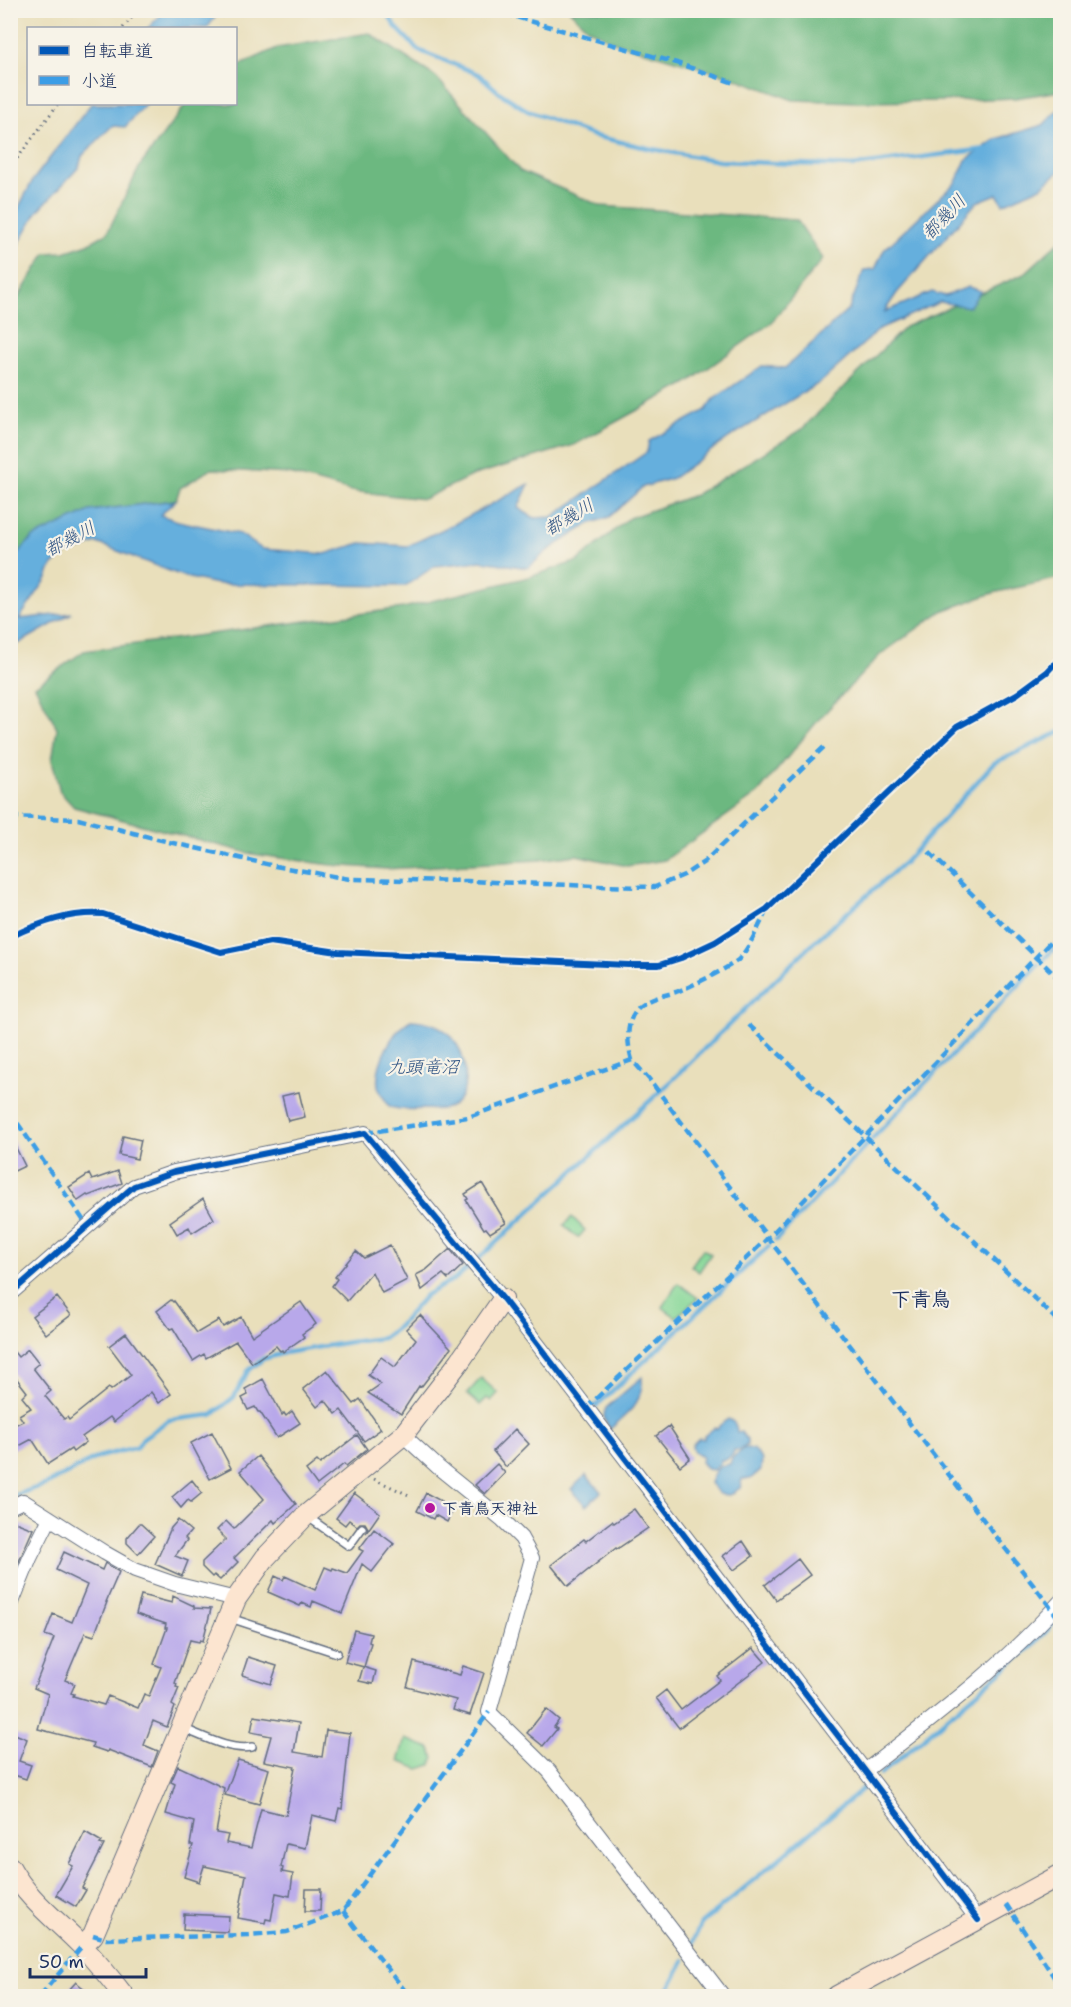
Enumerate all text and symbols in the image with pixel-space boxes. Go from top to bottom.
legend [27,27,237,105]
text: 自転車道 [81,39,153,63]
text: 小道 [81,69,117,93]
water label: 都幾川 [917,189,971,245]
water label: 都幾川 [540,493,598,541]
water label: 都幾川 [41,516,99,562]
water label: 九頭竜沼 [387,1055,461,1079]
district label: 下青鳥 [891,1286,951,1312]
place label: 下青鳥天神社 [442,1498,538,1519]
marker: 下青鳥天神社 [423,1501,437,1515]
scale bar [30,1941,146,1979]
text: 50 m [39,1950,84,1974]

